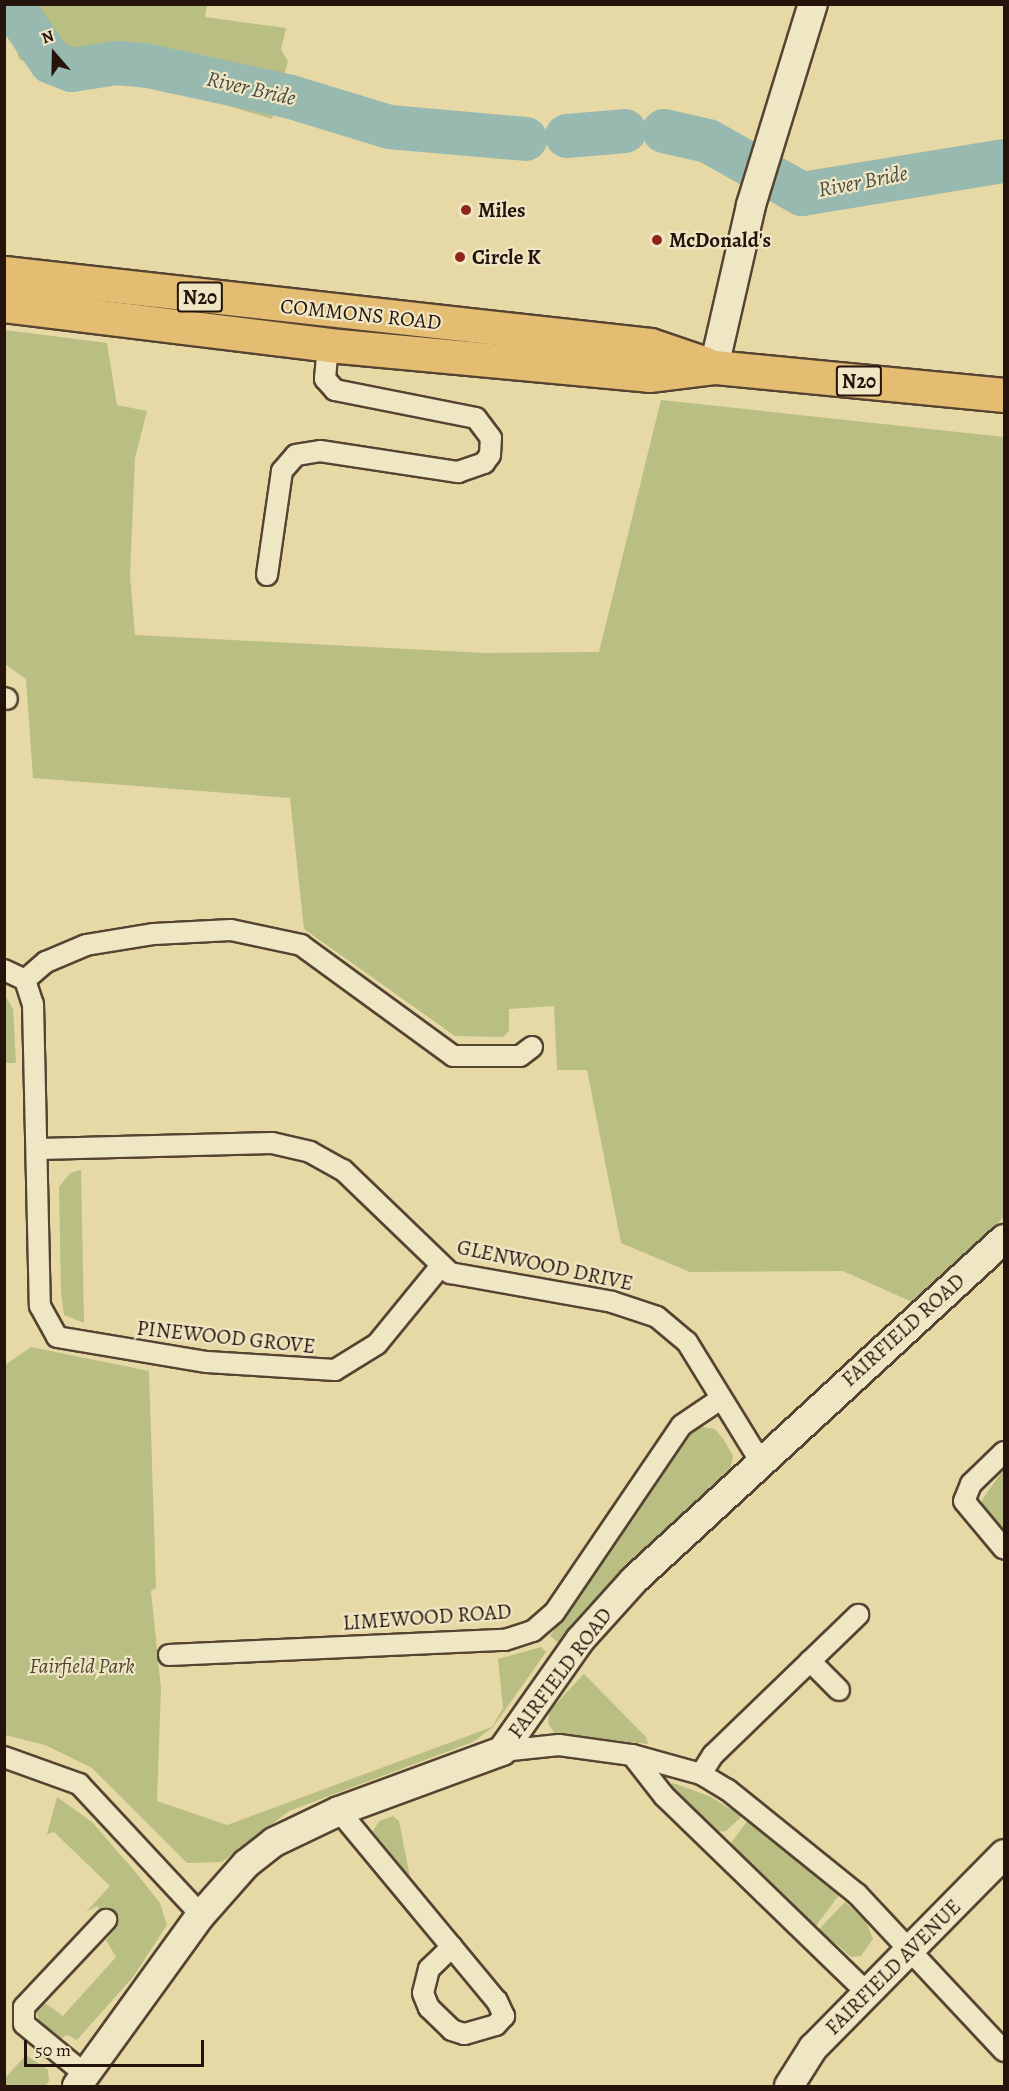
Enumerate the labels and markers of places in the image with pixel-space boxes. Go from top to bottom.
place label: Miles [478,197,525,223]
marker: Miles [459,203,473,217]
place label: McDonald's [669,227,771,253]
marker: McDonald's [650,233,664,247]
place label: Circle K [472,244,541,270]
marker: Circle K [453,250,467,264]

